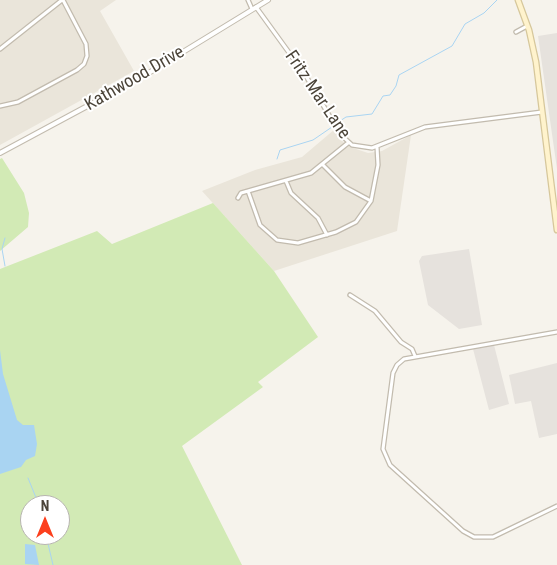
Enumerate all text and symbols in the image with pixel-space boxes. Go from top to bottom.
street label: Kathwood Drive [81,42,189,116]
street label: Fritz Mar Lane [280,47,354,143]
north arrow [20,495,70,545]
text: N [41,498,49,514]

